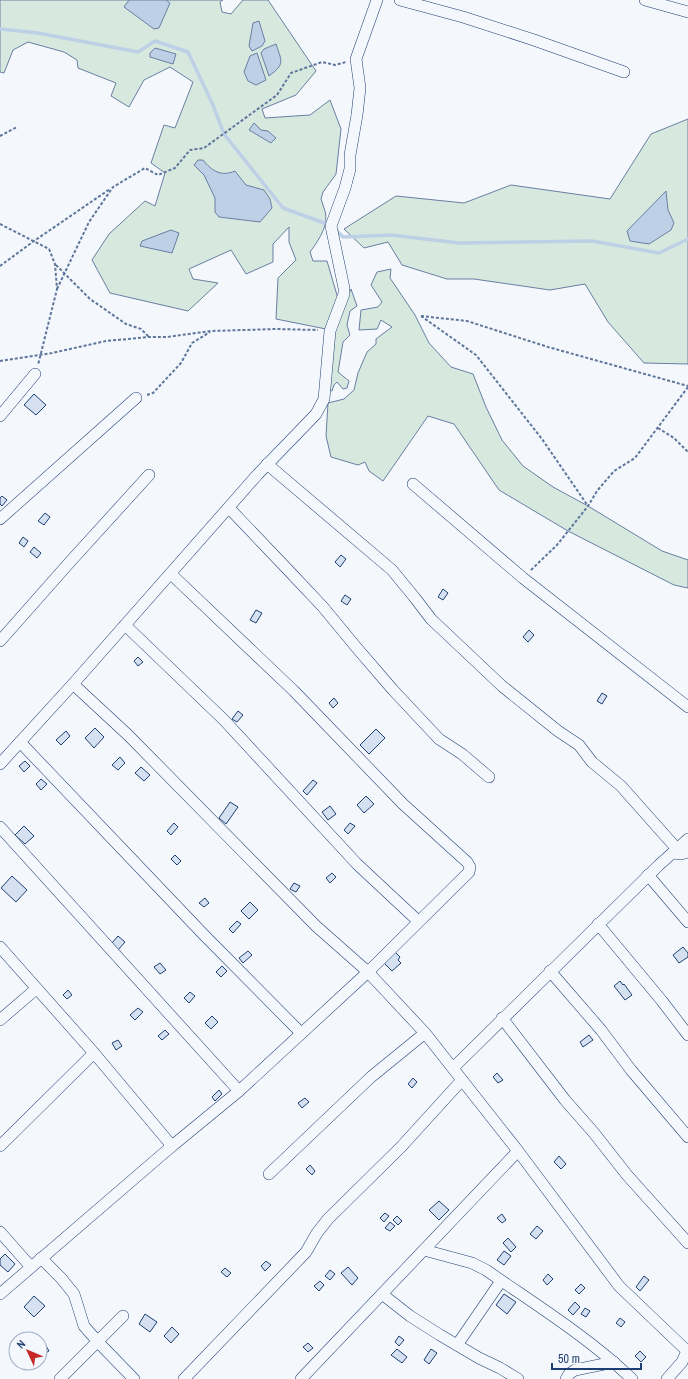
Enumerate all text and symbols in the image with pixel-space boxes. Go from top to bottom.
north arrow [8,1331,48,1371]
text: N [14,1337,28,1351]
scale bar [552,1345,641,1371]
text: 50 m [558,1351,580,1367]

